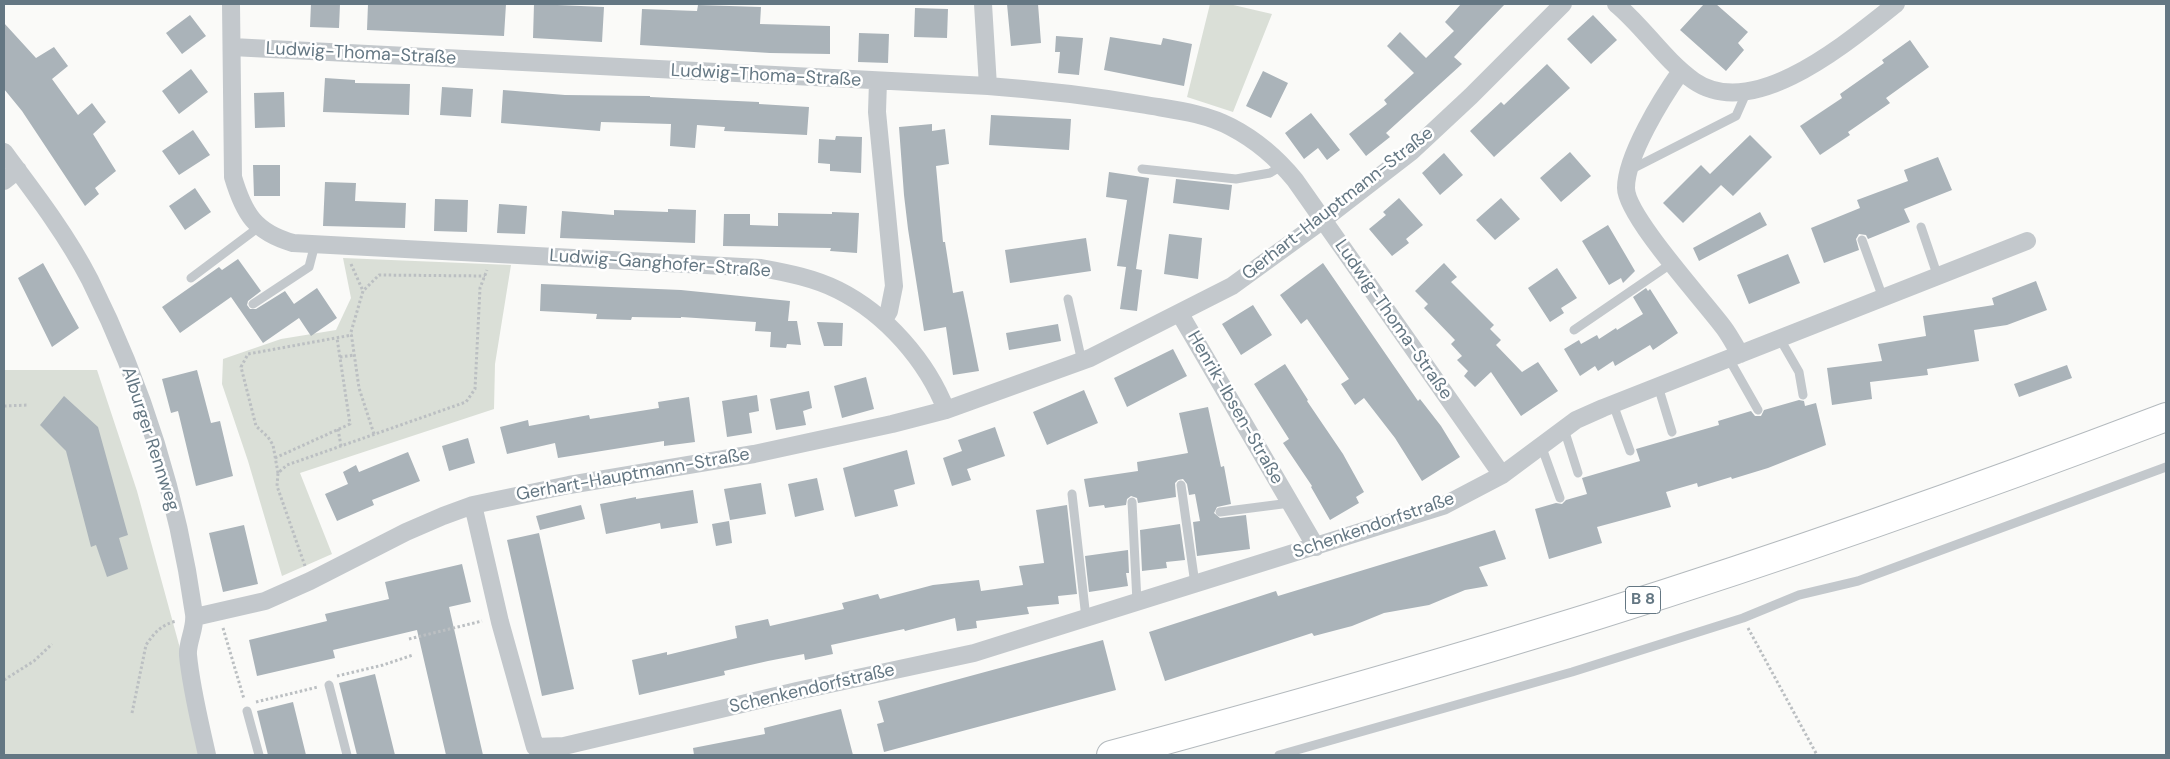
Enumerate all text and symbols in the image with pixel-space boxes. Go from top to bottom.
street label: Ludwig-Thoma-Straße [265,38,457,70]
street label: Ludwig-Thoma-Straße [670,60,862,92]
street label: Gerhart-Hauptmann-Straße [1238,123,1438,285]
street label: Ludwig-Thoma-Straße [1330,236,1456,404]
street label: Ludwig-Ganghofer-Straße [549,245,771,283]
street label: Henrik-Ibsen-Straße [1182,328,1288,488]
street label: Alburger Rennweg [117,364,183,514]
street label: Gerhart-Hauptmann-Straße [515,444,751,506]
street label: Schenkendorfstraße [1291,488,1457,564]
road number: B 8 [1626,586,1660,614]
street label: Schenkendorfstraße [727,659,897,719]

